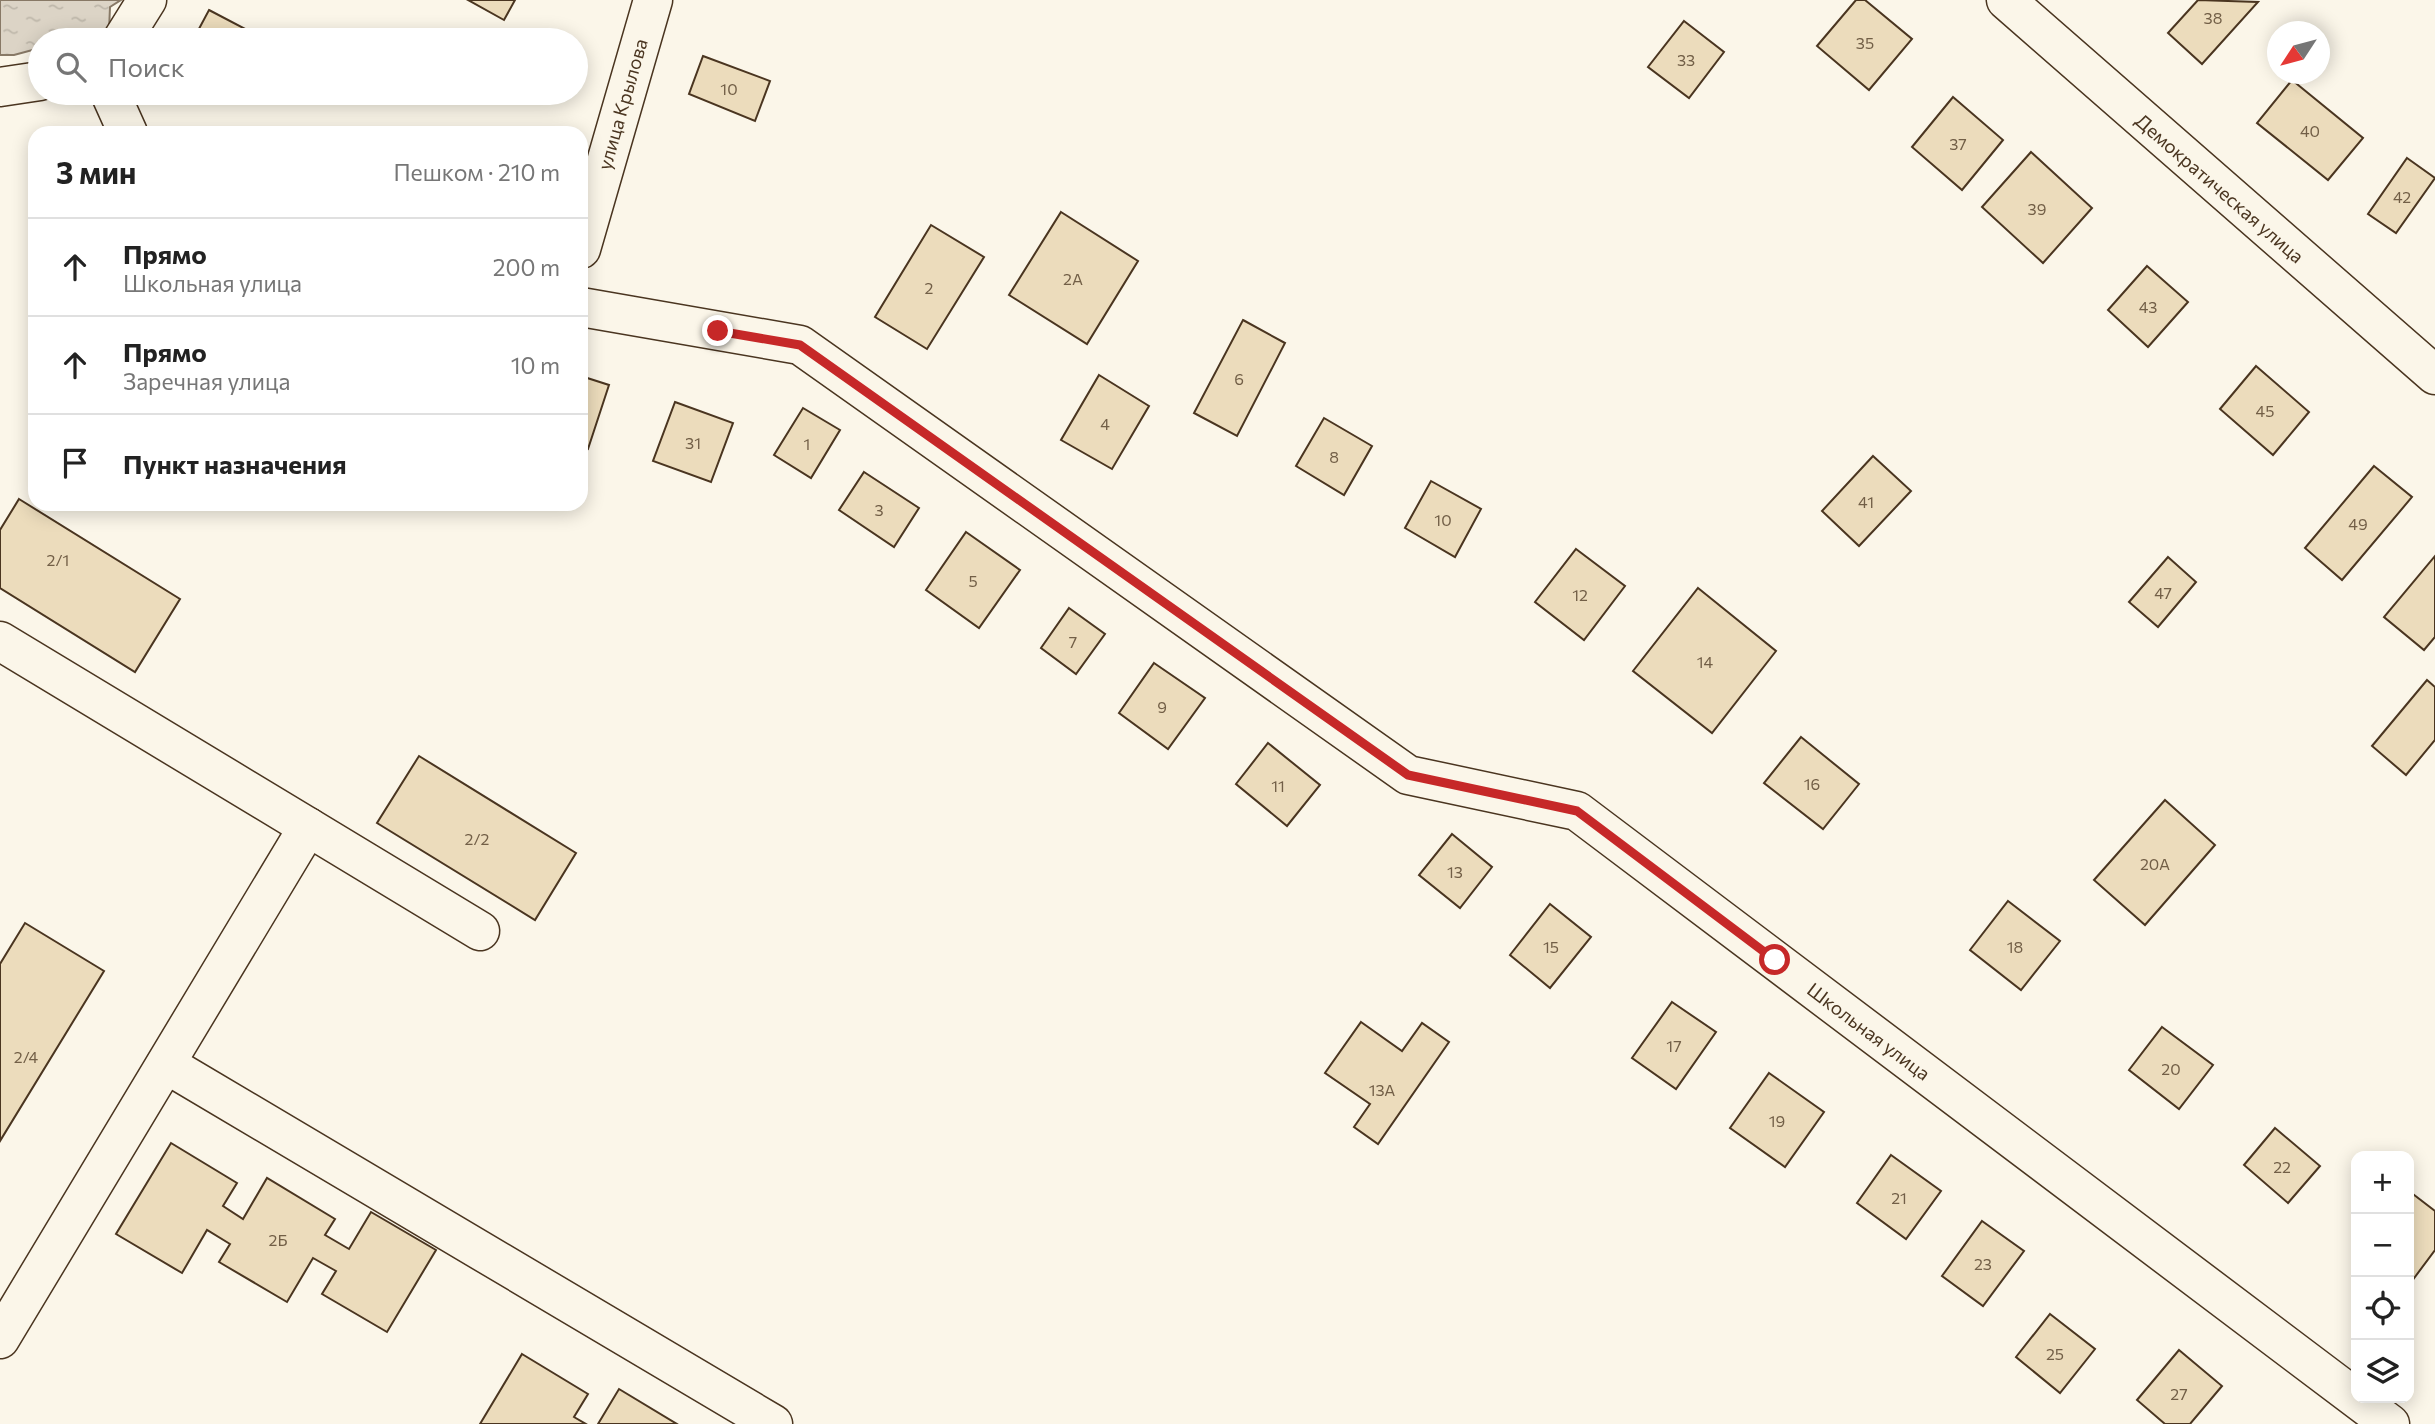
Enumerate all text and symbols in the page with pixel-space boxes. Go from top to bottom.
house number: 38 [2204,8,2222,27]
north arrow [2267,21,2330,84]
search box [28,28,588,105]
house number: 35 [1856,33,1874,52]
street label: улица Крылова [592,36,652,172]
icon: search [52,48,90,86]
house number: 33 [1677,50,1695,69]
text: Поиск [108,51,185,82]
house number: 10 [720,79,738,98]
street label: Демократическая улица [2131,109,2309,267]
house number: 40 [2300,121,2320,140]
house number: 37 [1949,134,1967,153]
text: 3 мин [56,153,136,190]
text: Пешком · 210 m [393,158,560,186]
house number: 42 [2393,187,2411,206]
house number: 39 [2028,199,2046,218]
text: Прямо [123,238,207,269]
icon: ahead [56,248,94,286]
text: 200 m [493,253,560,281]
text: Школьная улица [123,269,302,297]
house number: 2А [1063,269,1083,288]
house number: 2 [925,278,934,297]
house number: 43 [2139,297,2157,316]
route end [702,315,733,346]
text: Прямо [123,336,207,367]
icon: ahead [56,346,94,384]
text: 10 m [511,351,560,379]
text: Заречная улица [123,367,290,395]
house number: 6 [1234,369,1244,388]
house number: 45 [2256,401,2274,420]
house number: 4 [1100,414,1110,433]
house number: 31 [685,433,701,452]
house number: 1 [804,434,810,453]
icon: arrive [56,444,94,482]
house number: 8 [1329,447,1339,466]
text: Пункт назначения [123,448,347,479]
house number: 41 [1858,492,1874,511]
house number: 3 [874,500,884,519]
house number: 10 [1434,510,1452,529]
house number: 49 [2348,514,2368,533]
house number: 2/1 [47,550,69,569]
house number: 5 [968,571,978,590]
house number: 47 [2154,583,2172,602]
house number: 12 [1572,585,1588,604]
house number: 7 [1069,632,1077,651]
house number: 14 [1697,652,1714,671]
house number: 9 [1157,697,1167,716]
house number: 16 [1804,774,1820,793]
house number: 11 [1271,776,1285,795]
house number: 2/2 [465,829,490,848]
house number: 20А [2140,854,2170,873]
house number: 13 [1447,862,1463,881]
house number: 15 [1543,937,1559,956]
house number: 18 [2007,937,2023,956]
route start [1759,944,1790,975]
street label: Школьная улица [1803,977,1935,1085]
house number: 17 [1666,1036,1682,1055]
house number: 2/4 [14,1047,39,1066]
house number: 20 [2161,1059,2181,1078]
house number: 13А [1369,1080,1395,1099]
house number: 19 [1769,1111,1785,1130]
map controls [2351,1151,2414,1403]
button: + [2351,1151,2414,1214]
house number: 22 [2273,1157,2291,1176]
house number: 21 [1891,1188,1907,1207]
button: − [2351,1214,2414,1277]
house number: 2Б [269,1230,287,1249]
house number: 23 [1974,1254,1992,1273]
button: locate [2351,1277,2414,1340]
button: layers [2351,1340,2414,1403]
house number: 25 [2046,1344,2064,1363]
house number: 27 [2170,1384,2188,1403]

